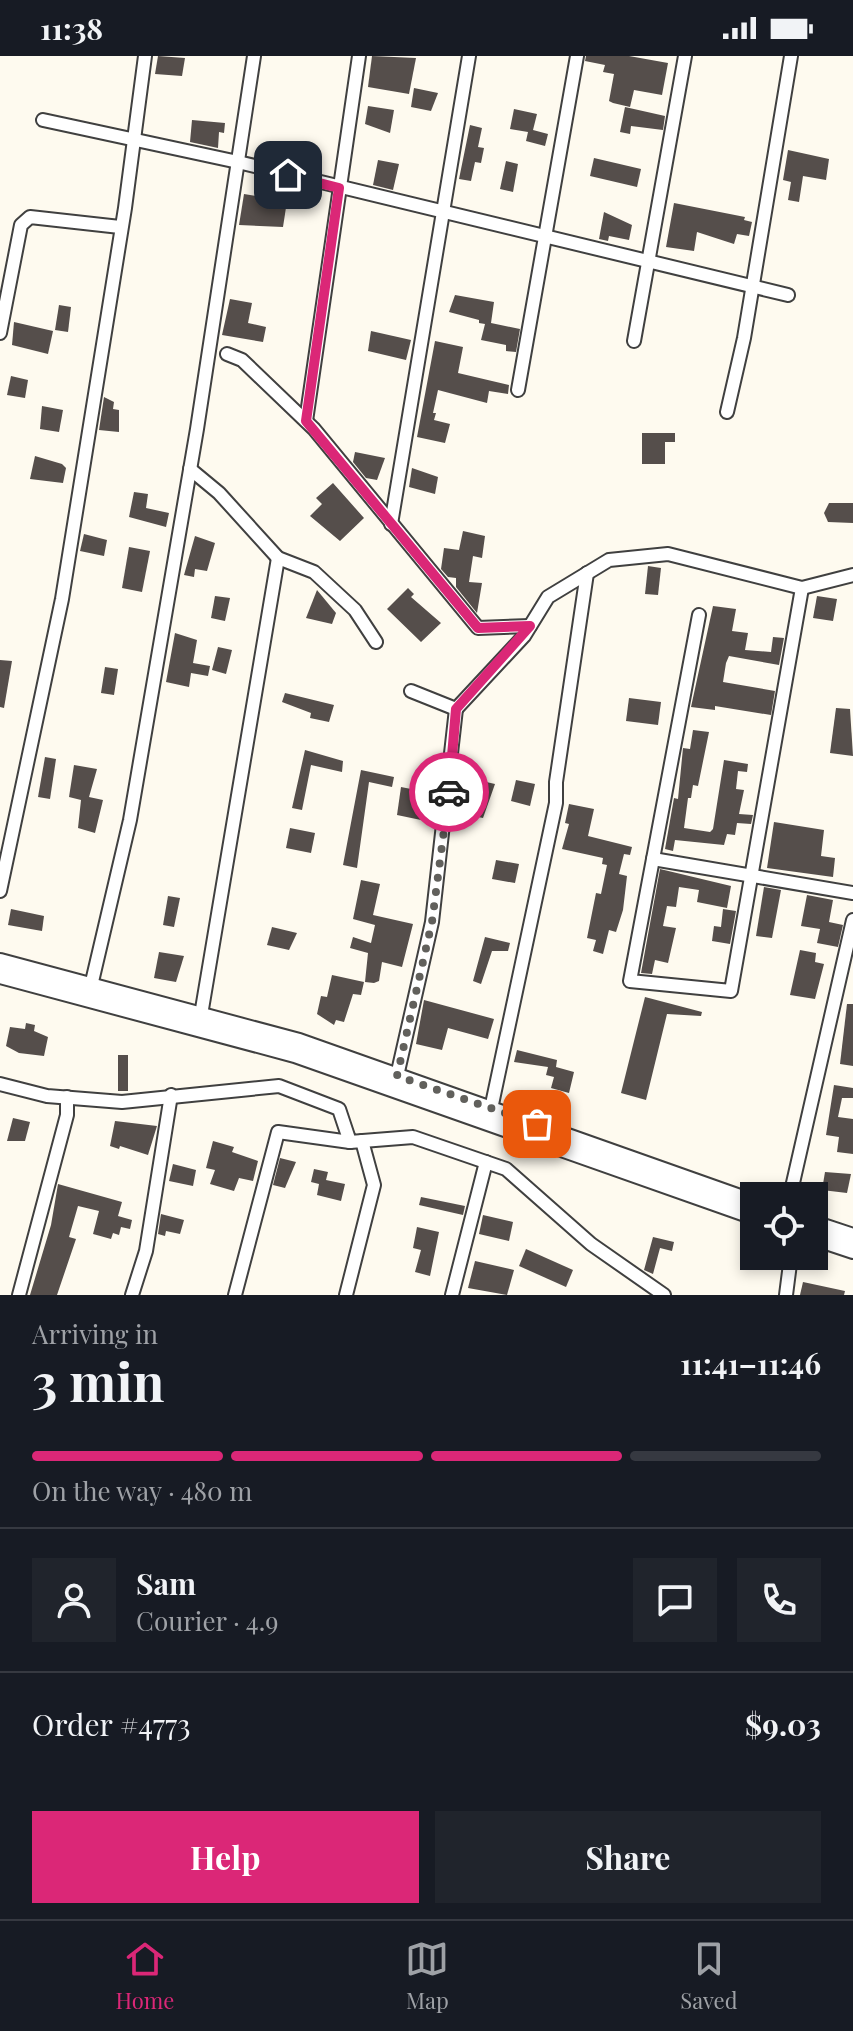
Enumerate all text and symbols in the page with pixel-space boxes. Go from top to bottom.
text: 11:38 [40,8,103,48]
pin [254,141,322,209]
icon: home [266,153,310,197]
courier [409,752,489,832]
icon: car [427,770,471,814]
pin [503,1090,571,1158]
icon: bag [515,1102,559,1146]
map controls [740,1182,828,1270]
button: locate [740,1182,828,1270]
text: Arriving in [32,1316,158,1351]
text: 11:41–11:46 [680,1343,821,1383]
text: 3 min [32,1346,165,1415]
text: On the way · 480 m [32,1473,252,1508]
button: person [32,1558,116,1642]
button: chat [633,1558,717,1642]
button: phone [737,1558,821,1642]
text: Sam [136,1563,196,1603]
text: Courier · 4.9 [136,1603,278,1638]
text: Order #4773 [32,1704,191,1744]
text: $9.03 [745,1704,821,1744]
button: Help [32,1811,419,1903]
button: Share [435,1811,821,1903]
tab: Home [115,1937,174,2015]
tab: Map [405,1937,449,2015]
tab: Saved [680,1937,738,2015]

